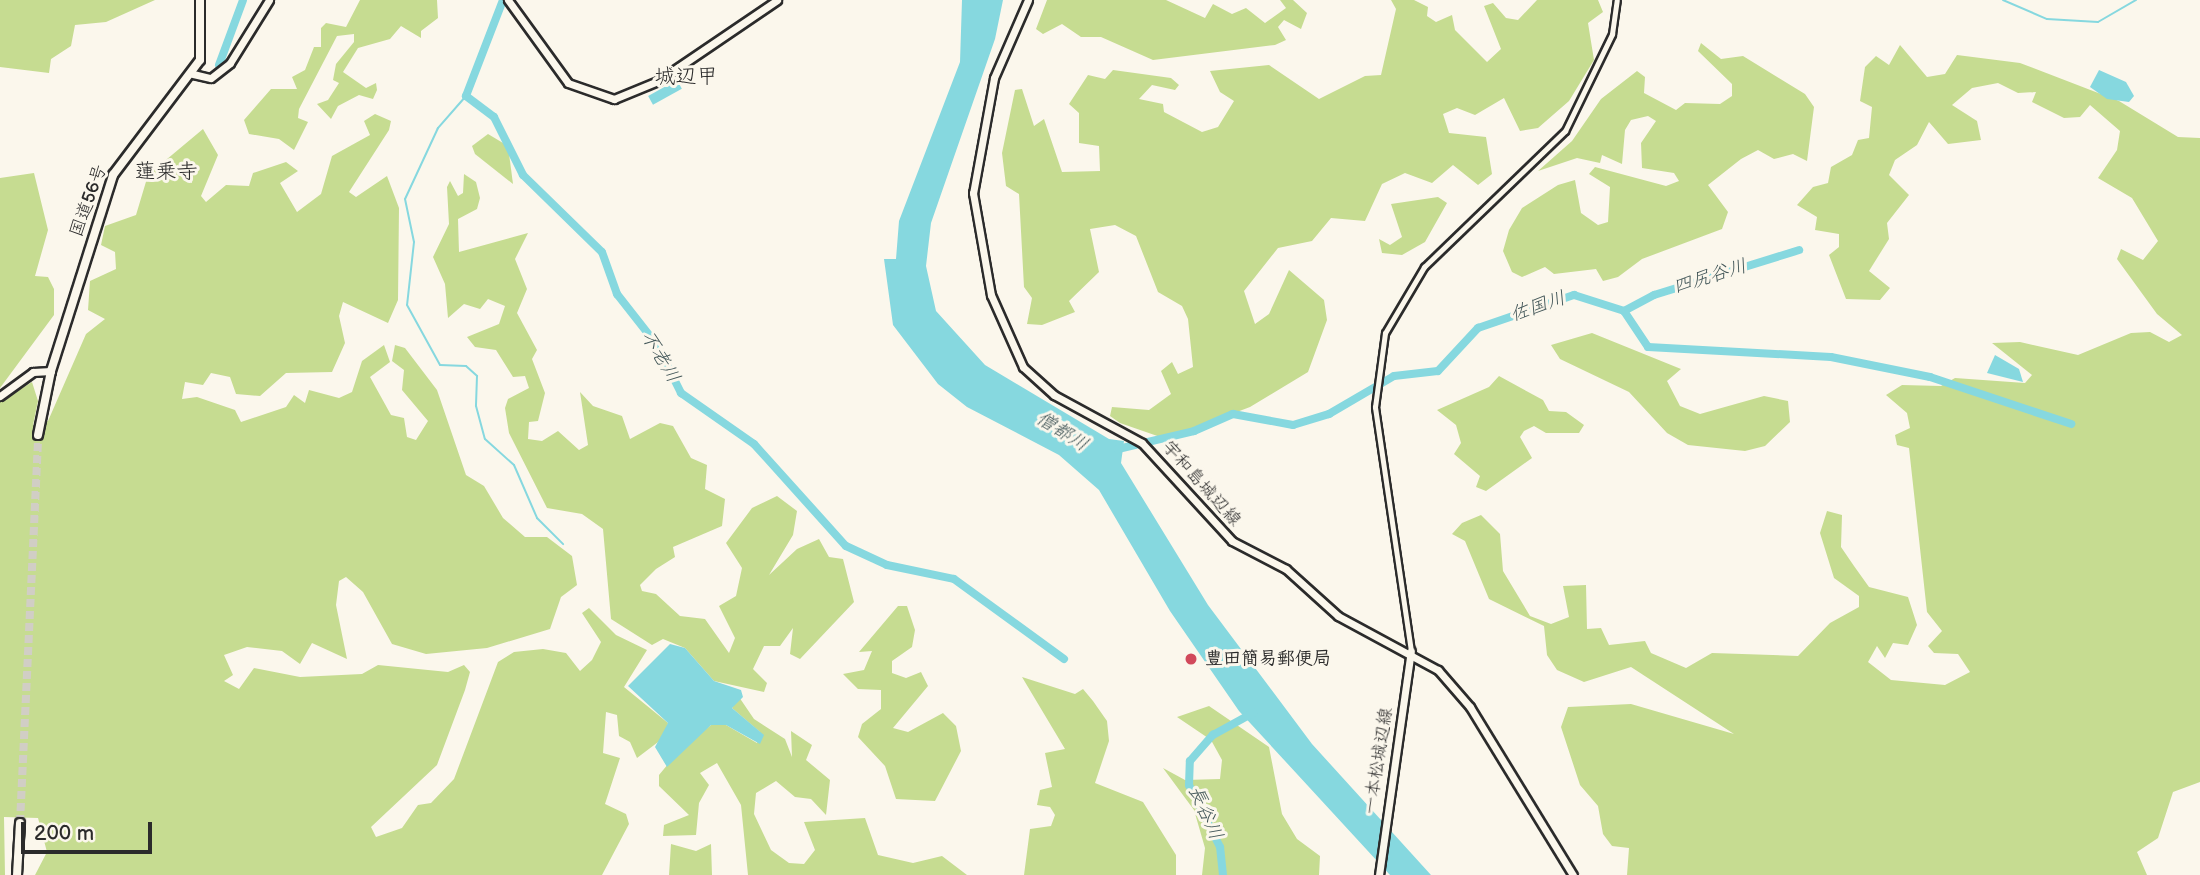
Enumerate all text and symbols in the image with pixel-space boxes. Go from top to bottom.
district label: 城辺甲 [655,64,717,90]
district label: 蓮乗寺 [135,159,197,185]
street label: 国道56号 [66,162,112,240]
water label: 四尻谷川 [1670,255,1750,299]
water label: 佐国川 [1507,287,1569,327]
water label: 不老川 [636,327,684,387]
water label: 僧都川 [1032,407,1092,457]
street label: 宇和島城辺線 [1157,437,1245,531]
place label: 豊田簡易郵便局 [1205,648,1331,670]
marker: 豊田簡易郵便局 [1183,651,1199,667]
street label: 一本松城辺線 [1360,706,1398,816]
water label: 長谷川 [1183,782,1227,844]
scale bar [24,808,156,852]
text: 200 m [34,821,94,846]

